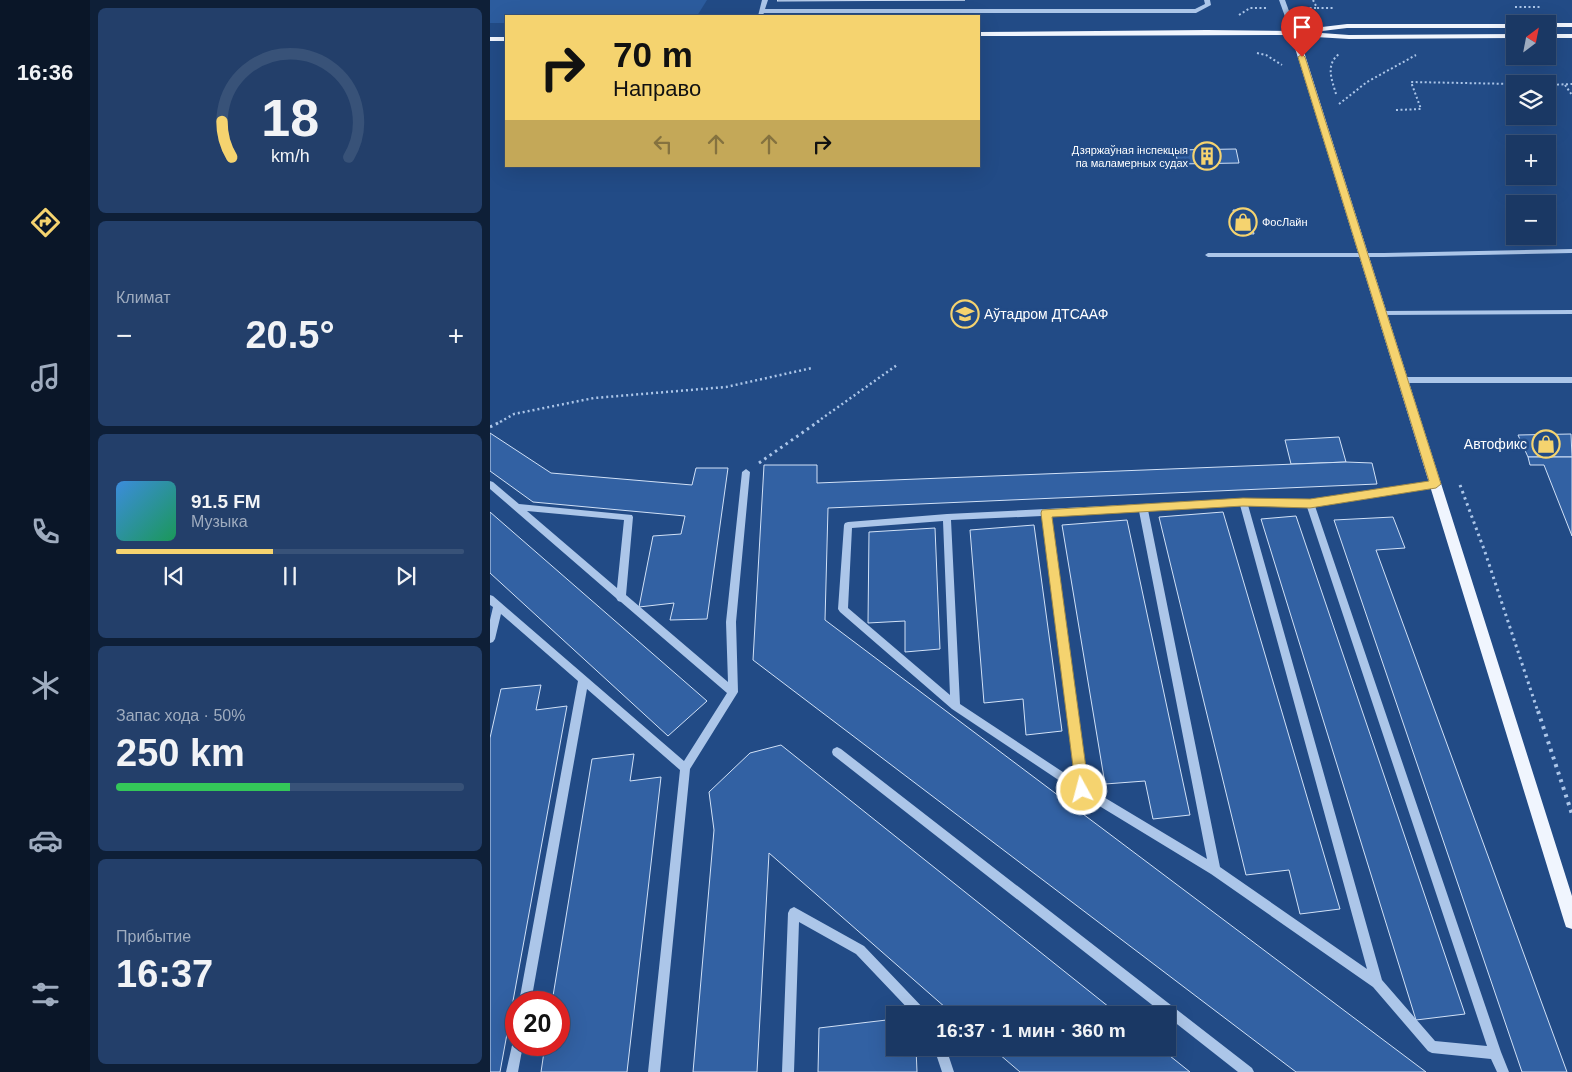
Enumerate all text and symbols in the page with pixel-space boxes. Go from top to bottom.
pin [1281,6,1323,57]
icon: arrive [1288,13,1316,41]
north arrow [1506,15,1556,65]
map controls [1506,15,1556,245]
icon: right [530,35,595,100]
text: 70 m [613,35,693,74]
text: 16:36 [17,60,73,85]
button: layers [1506,75,1556,125]
text: Направо [613,76,701,101]
text: 18 [261,89,319,147]
icon: left [649,130,677,158]
icon: ahead [702,130,730,158]
icon: ahead [755,130,783,158]
icon: right [808,130,836,158]
button: + [1506,135,1556,185]
building icon: Дзяржаўная інспекцыя па маламерных судах [1192,141,1222,171]
place label: Дзяржаўная інспекцыя па маламерных судах [1072,144,1188,169]
text: km/h [271,146,309,166]
button: − [1506,195,1556,245]
icon: directions [28,205,63,240]
shop icon: ФосЛайн [1228,207,1258,237]
place label: ФосЛайн [1262,216,1308,228]
text: Климат [116,289,170,306]
school or university icon: Аўтадром ДТСААФ [950,299,980,329]
place label: Аўтадром ДТСААФ [984,306,1108,322]
text: 20.5° [245,314,335,356]
text: − [116,320,132,351]
text: + [448,320,464,351]
icon: music [28,360,63,395]
shop icon: Автофикс [1531,429,1561,459]
place label: Автофикс [1464,436,1527,452]
text: 91.5 FM [191,491,261,512]
text: Музыка [191,513,248,530]
icon: phone [28,514,63,549]
icon: previous [160,562,188,590]
icon: pause [276,562,304,590]
icon: next [392,562,420,590]
icon: climate [28,668,63,703]
text: Запас хода · 50% [116,707,245,724]
text: 250 km [116,732,245,774]
position arrow [1055,763,1107,815]
icon: car [28,823,63,858]
text: Прибытие [116,928,191,945]
text: 16:37 [116,953,213,995]
icon: filters [28,977,63,1012]
speed limit sign: 20 [505,991,570,1056]
text: 16:37 · 1 мин · 360 m [936,1020,1126,1041]

